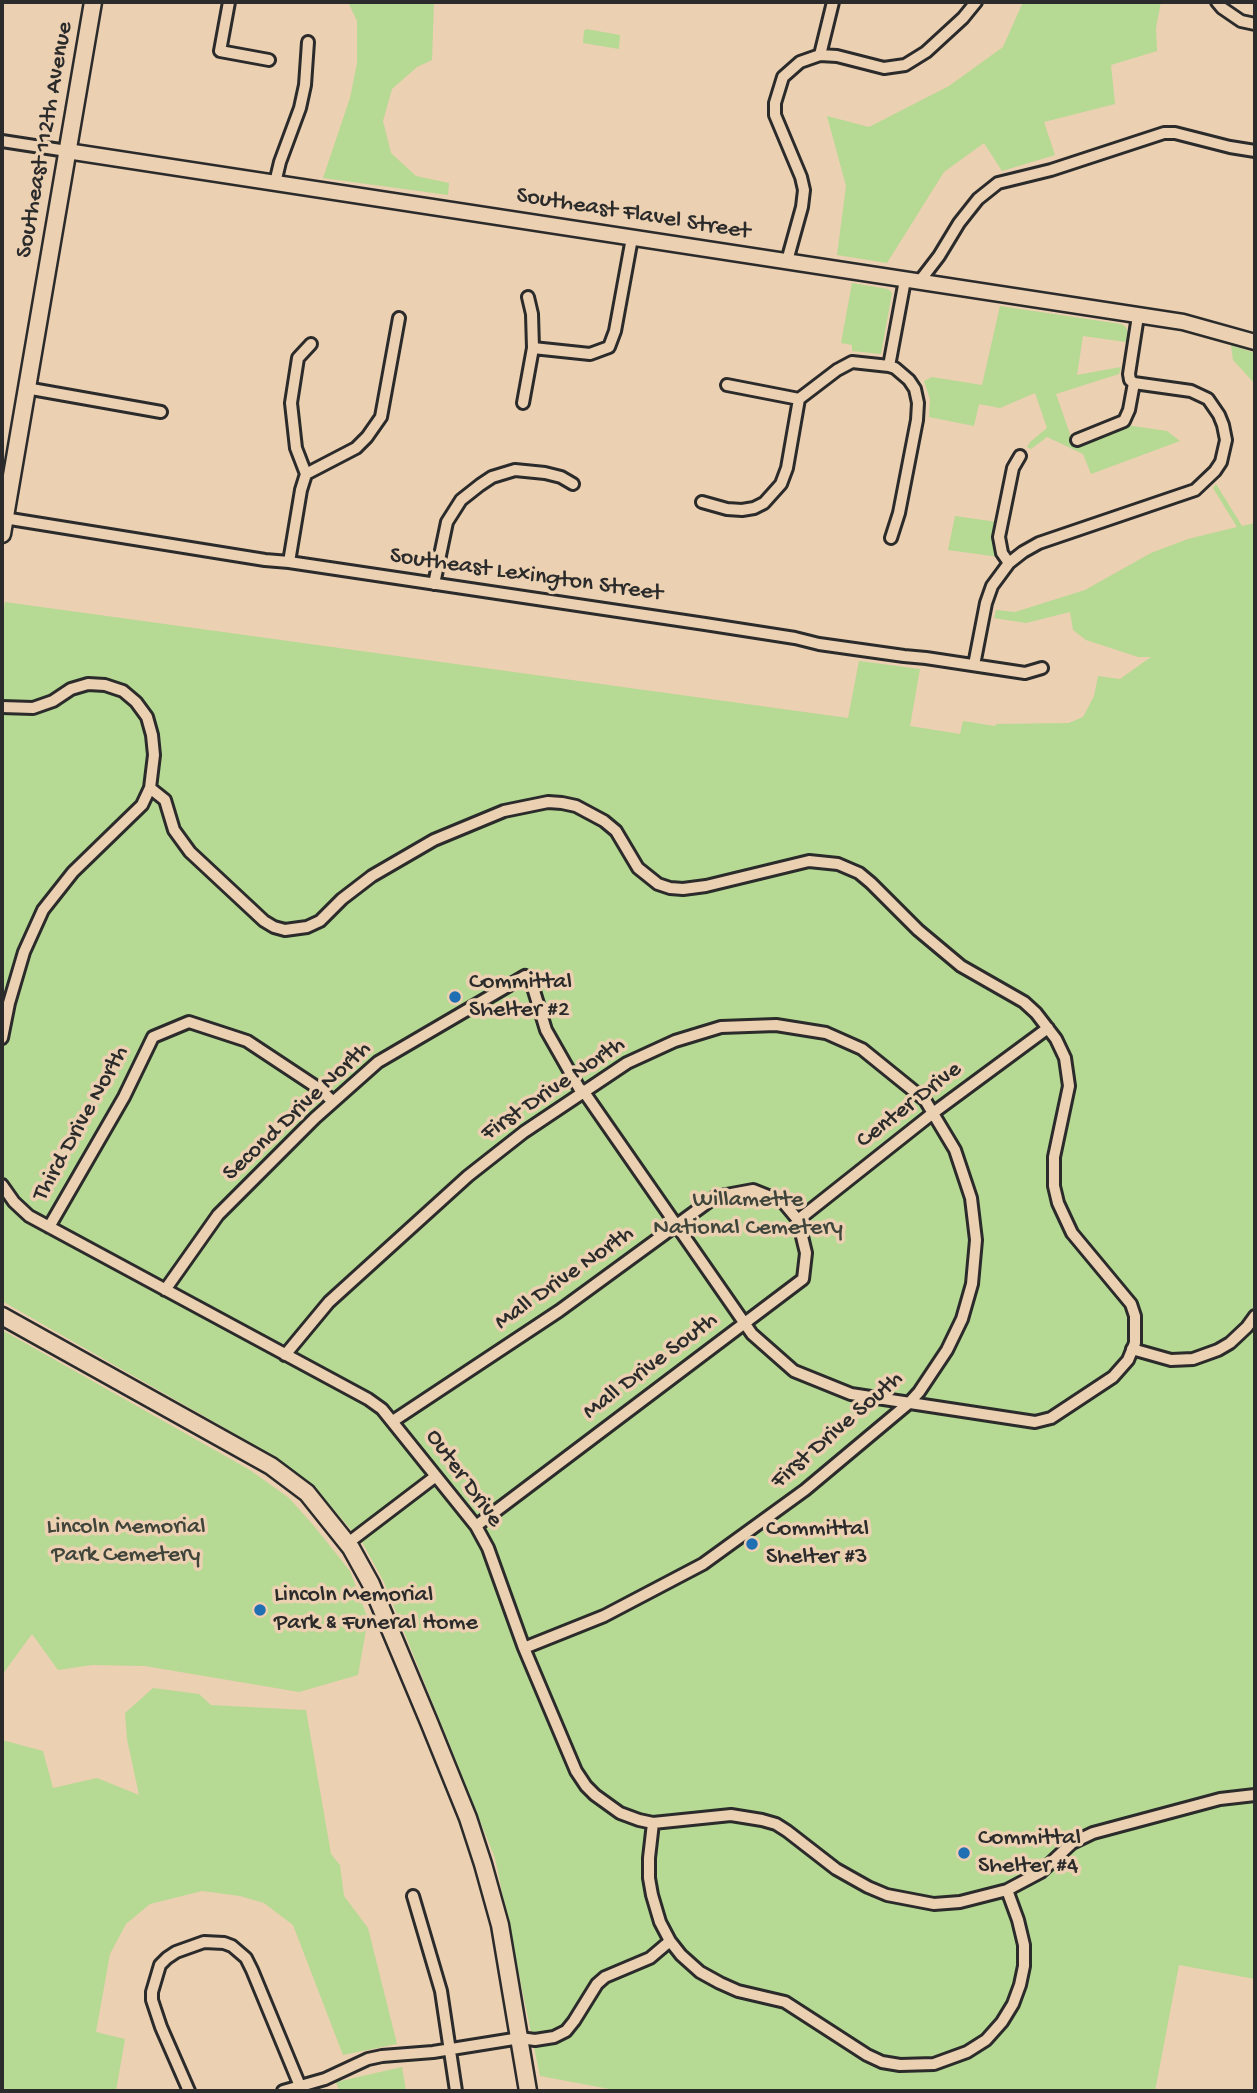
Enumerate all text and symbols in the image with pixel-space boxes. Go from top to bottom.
street label: Southeast 112th Avenue [11,20,81,260]
street label: Southeast Flavel Street [514,182,752,248]
street label: Southeast Lexington Street [388,543,664,609]
place label: Committal Shelter #2 [469,969,572,1025]
marker: Committal Shelter #2 [447,989,463,1005]
street label: First Drive North [476,1031,632,1149]
street label: Second Drive North [218,1036,378,1188]
street label: Third Drive North [27,1041,137,1207]
street label: Center Drive [852,1056,968,1156]
park label: Willamette National Cemetery [653,1187,843,1243]
street label: Mall Drive North [490,1220,640,1338]
street label: Mall Drive South [578,1307,724,1427]
street label: First Drive South [766,1366,910,1496]
street label: Outer Drive [418,1424,508,1534]
park label: Lincoln Memorial Park Cemetery [46,1514,206,1570]
place label: Committal Shelter #3 [766,1516,869,1572]
marker: Committal Shelter #3 [744,1536,760,1552]
place label: Lincoln Memorial Park & Funeral Home [274,1582,478,1638]
marker: Lincoln Memorial Park & Funeral Home [252,1602,268,1618]
place label: Committal Shelter #4 [978,1825,1081,1881]
marker: Committal Shelter #4 [956,1845,972,1861]

